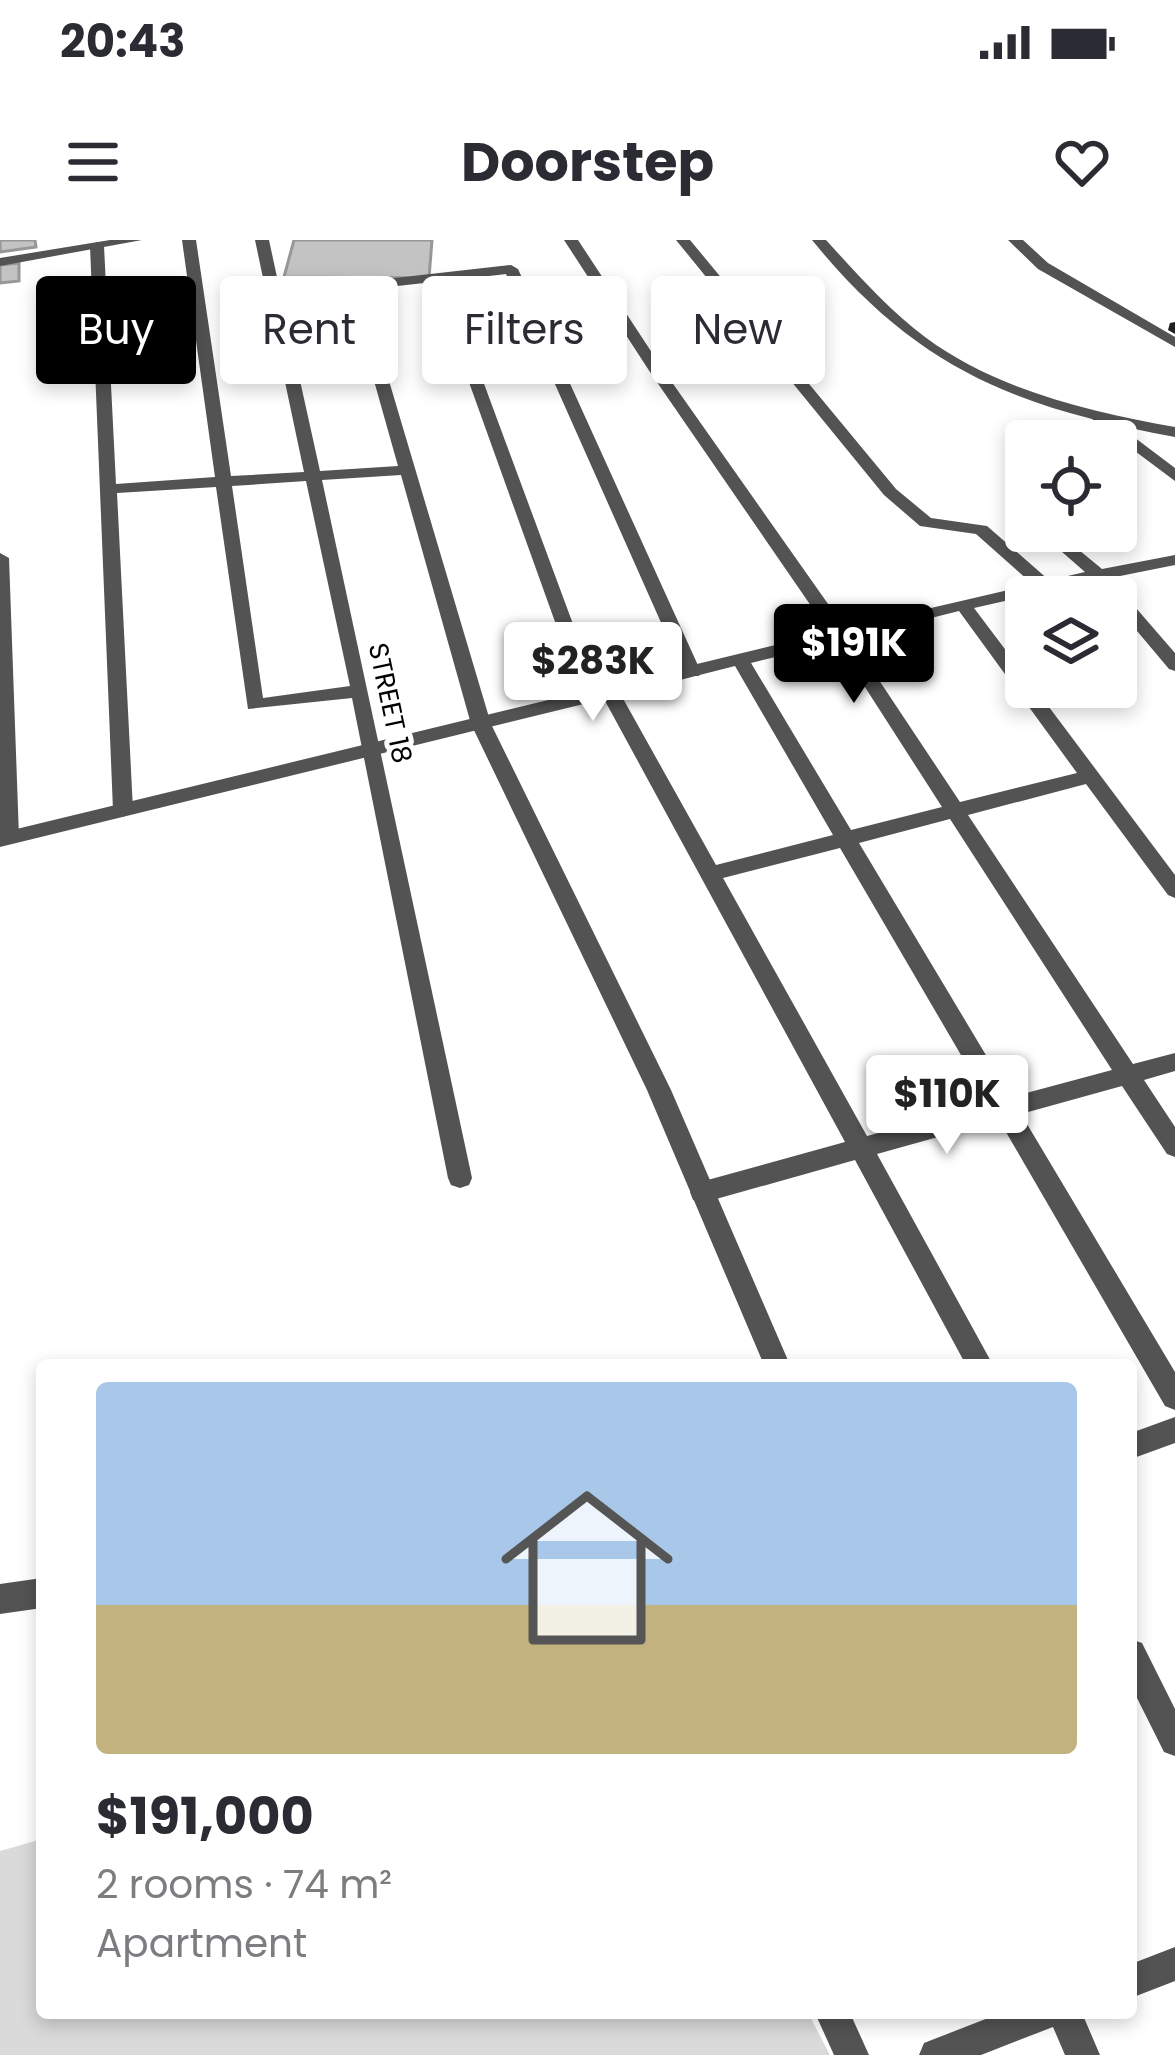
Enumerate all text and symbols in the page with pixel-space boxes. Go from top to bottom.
text: 20:43 [60,10,186,73]
text: Doorstep [461,124,714,200]
icon: menu [60,129,126,195]
icon: heart [1049,129,1115,195]
chip: Buy [36,276,196,384]
chip: Rent [220,276,398,384]
chip: Filters [422,276,627,384]
chip: New [651,276,825,384]
map controls [1005,420,1137,708]
button: locate [1005,420,1137,552]
button: layers [1005,576,1137,708]
pin: $191K [770,604,938,706]
text: $191K [801,615,907,670]
pin: $283K [509,622,677,724]
text: $283K [531,633,655,688]
street label: STREET 18 [360,639,421,766]
pin: $110K [863,1055,1031,1157]
text: $110K [893,1066,1001,1121]
icon: home [479,1460,695,1676]
text: $191,000 [96,1780,314,1852]
text: 2 rooms · 74 m² [96,1857,392,1912]
text: Apartment [96,1916,307,1971]

